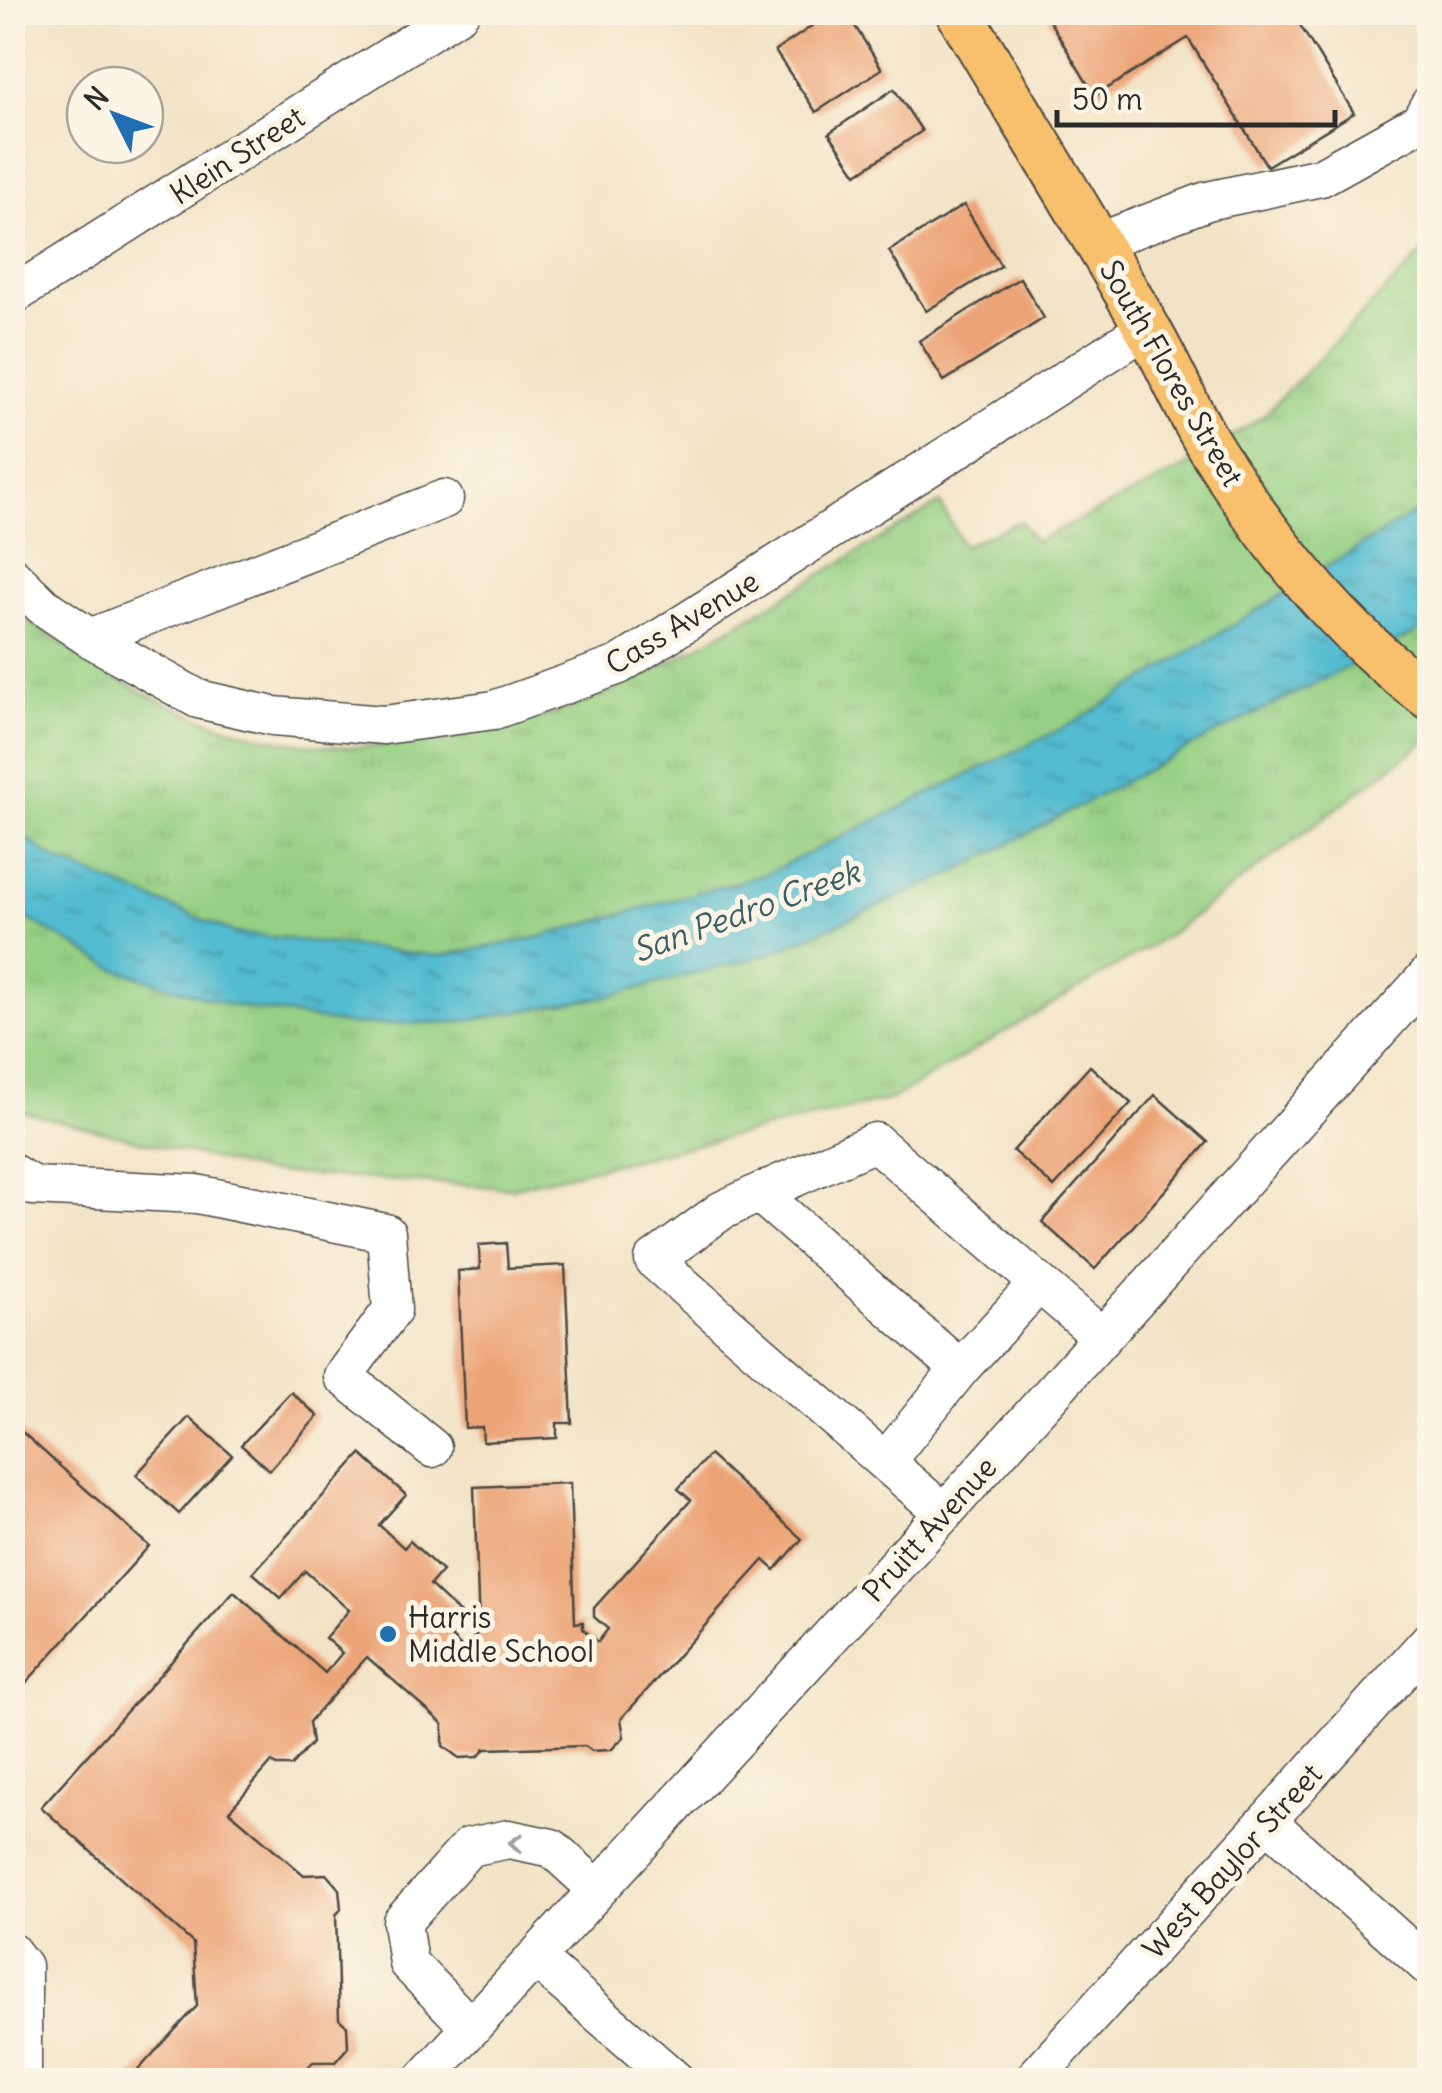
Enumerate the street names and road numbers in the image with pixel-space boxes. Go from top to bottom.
street label: Klein Street [163,97,311,213]
street label: South Flores Street [1092,253,1252,493]
street label: Cass Avenue [599,562,765,682]
street label: Pruitt Avenue [854,1448,1004,1610]
street label: West Baylor Street [1134,1755,1330,1967]

